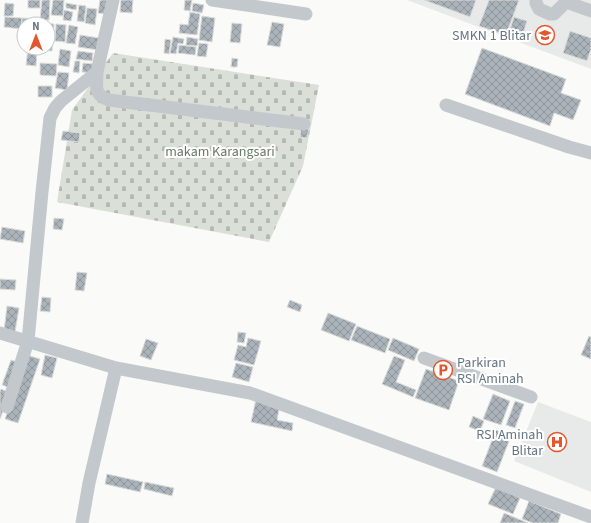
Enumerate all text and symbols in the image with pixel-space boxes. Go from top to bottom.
north arrow [16,16,56,56]
text: N [32,19,40,34]
school or university icon: SMKN 1 Blitar [534,24,556,46]
place label: SMKN 1 Blitar [452,26,531,46]
park label: makam Karangsari [165,142,275,162]
place label: Parkiran RSI Aminah [457,353,524,389]
parking icon: Parkiran RSI Aminah [432,359,454,381]
place label: RSI Aminah Blitar [476,425,543,461]
hospital icon: RSI Aminah Blitar [546,431,568,453]

